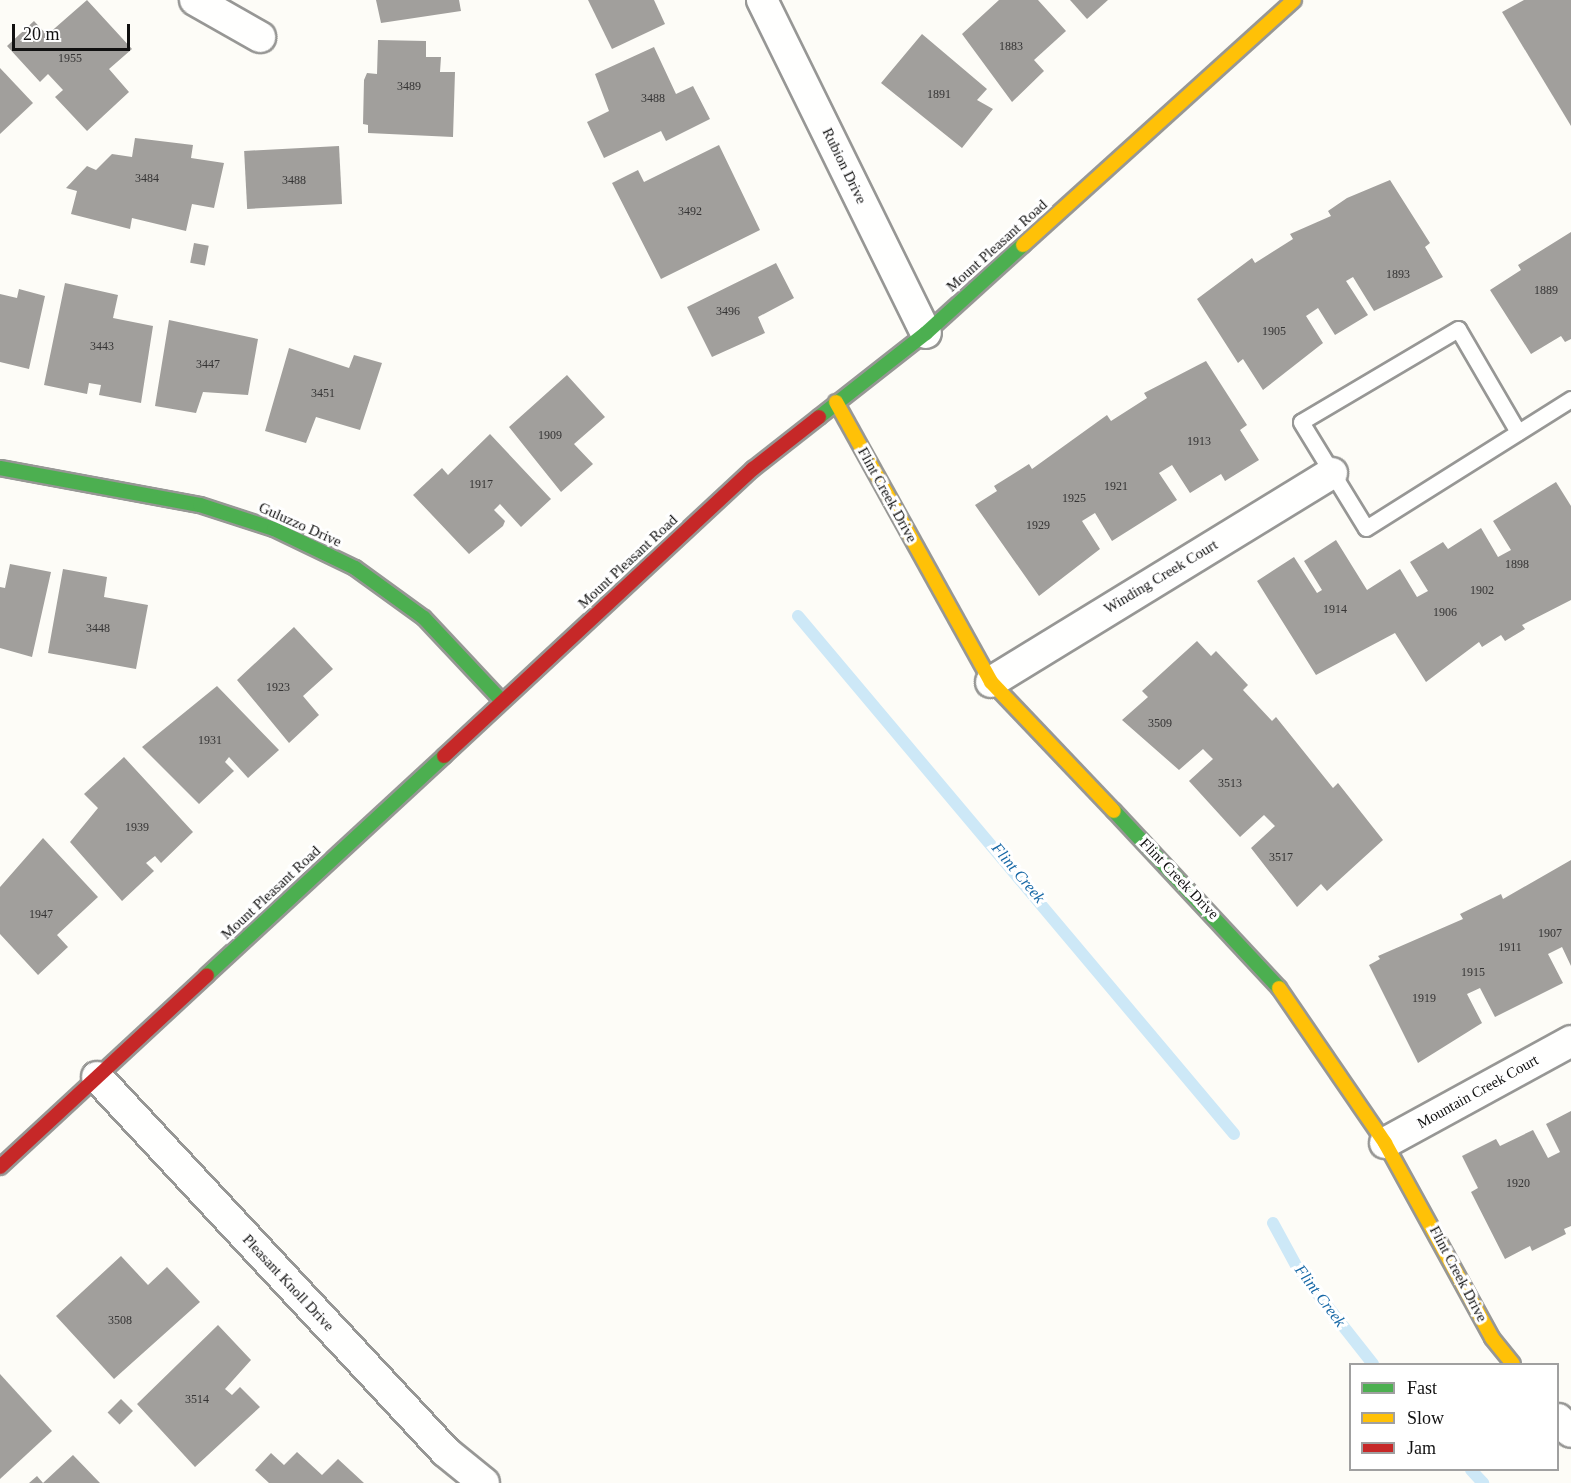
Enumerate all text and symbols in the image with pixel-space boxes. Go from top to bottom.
scale bar [15,12,134,50]
text: 20 m [23,24,60,44]
house number: 1883 [999,40,1023,54]
house number: 1955 [58,52,82,66]
house number: 3489 [397,80,421,94]
house number: 1891 [927,88,951,102]
house number: 3488 [641,92,665,106]
street label: Rubion Drive [818,125,870,207]
house number: 3484 [135,172,159,186]
house number: 3488 [282,174,306,188]
street label: Mount Pleasant Road [943,196,1051,296]
house number: 3492 [678,205,702,219]
house number: 1893 [1386,268,1410,282]
house number: 1889 [1534,284,1558,298]
house number: 3496 [716,305,740,319]
house number: 1905 [1262,325,1286,339]
house number: 3443 [90,340,114,354]
house number: 3447 [196,358,220,372]
house number: 3451 [311,387,335,401]
house number: 1909 [538,429,562,443]
house number: 1913 [1187,435,1211,449]
street label: Flint Creek Drive [853,444,921,546]
house number: 1917 [469,478,493,492]
house number: 1921 [1104,480,1128,494]
house number: 1925 [1062,492,1086,506]
street label: Guluzzo Drive [256,499,344,551]
street label: Mount Pleasant Road [575,511,681,613]
house number: 1929 [1026,519,1050,533]
street label: Winding Creek Court [1101,536,1221,618]
house number: 1898 [1505,558,1529,572]
house number: 1902 [1470,584,1494,598]
house number: 1914 [1323,603,1347,617]
house number: 1906 [1433,606,1457,620]
house number: 3448 [86,622,110,636]
house number: 1923 [266,681,290,695]
house number: 3509 [1148,717,1172,731]
house number: 1931 [198,734,222,748]
house number: 3513 [1218,777,1242,791]
house number: 1939 [125,821,149,835]
street label: Flint Creek Drive [1136,835,1222,923]
water label: Flint Creek [987,839,1049,907]
street label: Mount Pleasant Road [218,842,324,944]
house number: 3517 [1269,851,1293,865]
house number: 1947 [29,908,53,922]
house number: 1907 [1538,927,1562,941]
house number: 1911 [1498,941,1522,955]
house number: 1915 [1461,966,1485,980]
house number: 1919 [1412,992,1436,1006]
street label: Mountain Creek Court [1414,1051,1542,1133]
house number: 1920 [1506,1177,1530,1191]
street label: Flint Creek Drive [1425,1223,1491,1325]
street label: Pleasant Knoll Drive [239,1231,337,1335]
water label: Flint Creek [1290,1261,1350,1331]
house number: 3508 [108,1314,132,1328]
legend [1349,1363,1559,1471]
text: Fast [1407,1378,1437,1398]
house number: 3514 [185,1393,209,1407]
text: Slow [1407,1408,1444,1428]
text: Jam [1407,1438,1436,1458]

